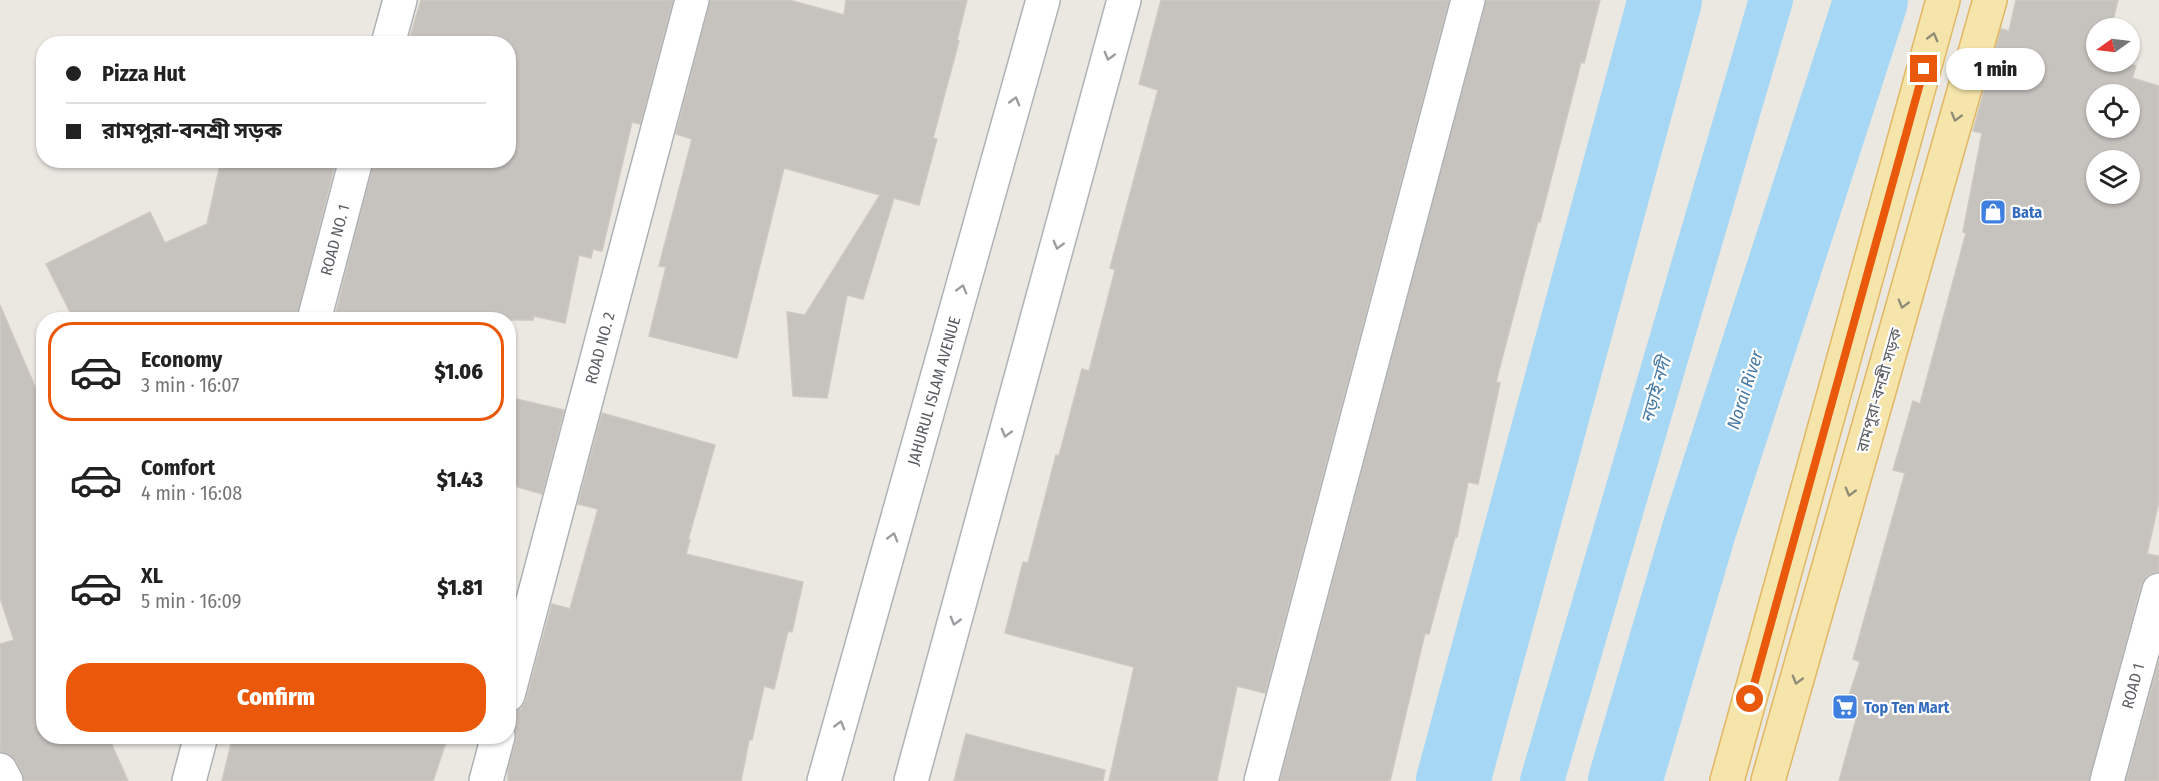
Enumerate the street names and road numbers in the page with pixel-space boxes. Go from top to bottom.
street label: ROAD NO. 1 [316,202,354,278]
street label: ROAD NO. 2 [581,310,619,386]
street label: JAHURUL ISLAM AVENUE [904,314,964,468]
street label: রামপুরা-বনশ্রী সড়ক [1852,325,1906,455]
street label: ROAD 1 [2118,661,2148,711]

